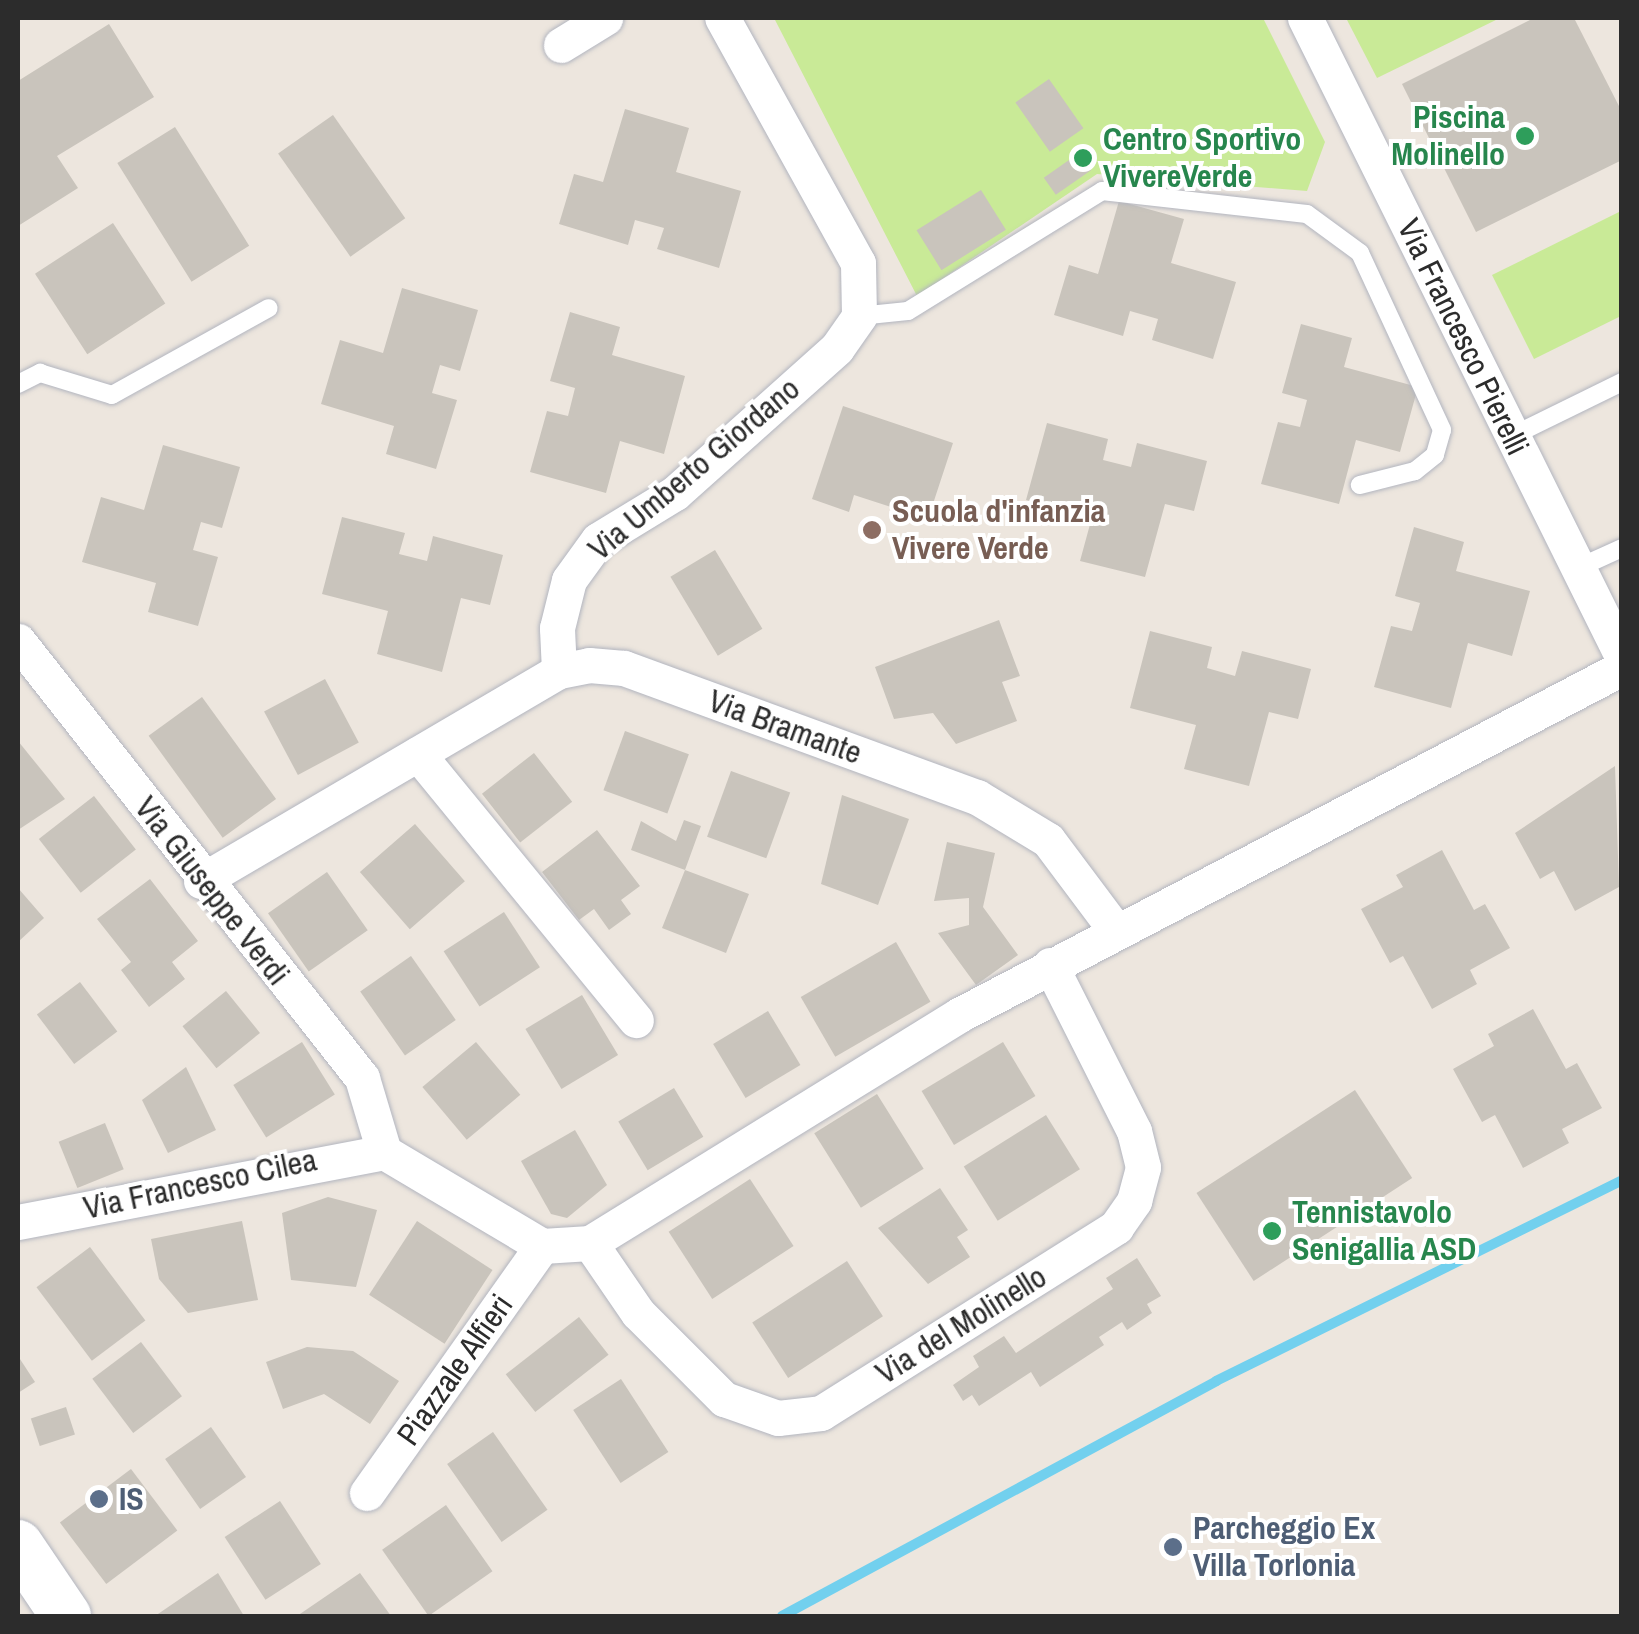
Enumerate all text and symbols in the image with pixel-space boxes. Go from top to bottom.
place label: Piscina Molinello [1391,99,1505,174]
place label: Centro Sportivo VivereVerde [1103,121,1301,196]
marker: Piscina Molinello [1514,125,1536,147]
marker: Centro Sportivo VivereVerde [1072,147,1094,169]
street label: Via Francesco Pierelli [1389,213,1537,461]
street label: Via Umberto Giordano [581,370,807,568]
place label: Scuola d'infanzia Vivere Verde [892,493,1105,568]
marker: Scuola d'infanzia Vivere Verde [861,519,883,541]
street label: Via Bramante [703,682,867,772]
street label: Via Giuseppe Verdi [126,789,298,993]
street label: Via Francesco Cilea [80,1141,320,1227]
place label: Tennistavolo Senigallia ASD [1292,1194,1477,1269]
marker: Tennistavolo Senigallia ASD [1261,1220,1283,1242]
street label: Via del Molinello [869,1257,1053,1393]
street label: Piazzale Alfieri [389,1287,521,1453]
place label: IS [119,1480,144,1518]
marker: IS [88,1488,110,1510]
place label: Parcheggio Ex Villa Torlonia [1193,1510,1375,1585]
marker: Parcheggio Ex Villa Torlonia [1162,1536,1184,1558]

